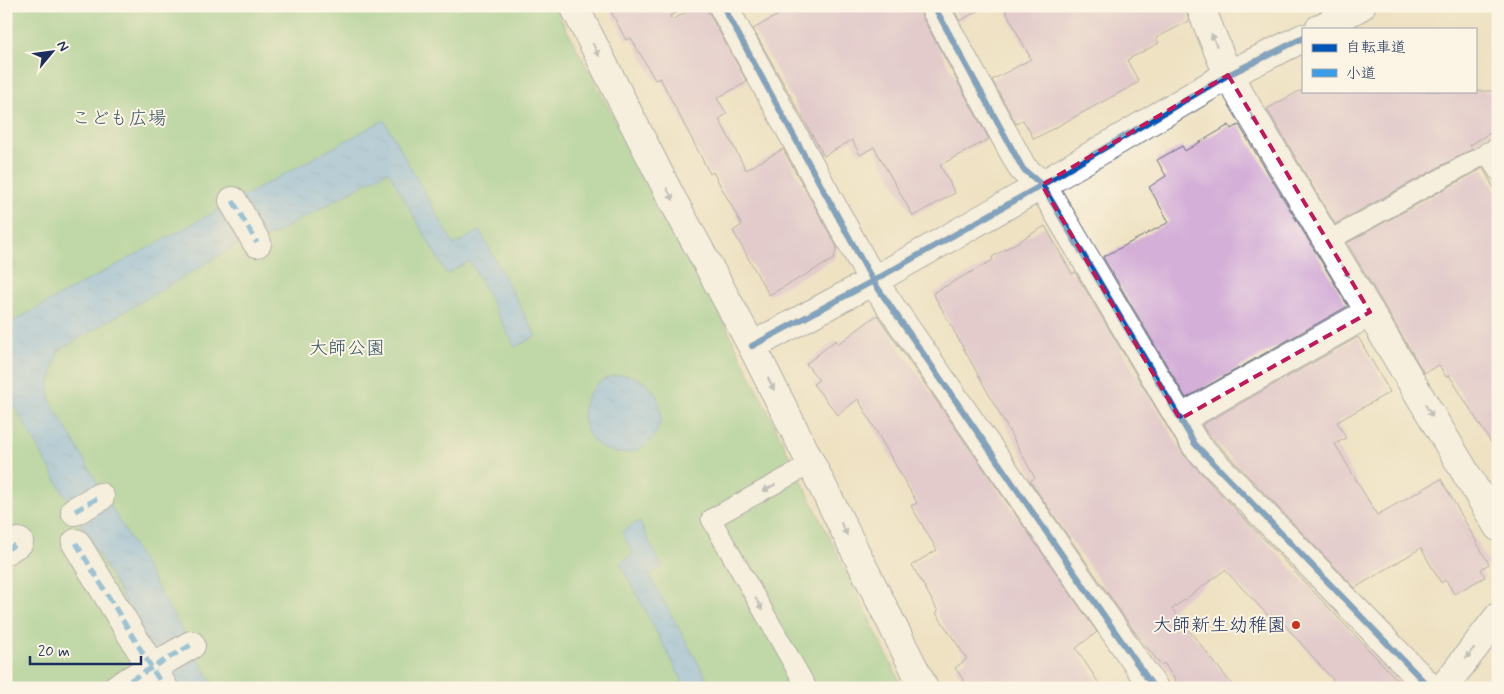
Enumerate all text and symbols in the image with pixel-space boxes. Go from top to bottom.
north arrow [28,28,78,78]
legend [1302,28,1476,92]
one-way arrow [1210,33,1218,48]
text: N [52,38,73,55]
text: 自転車道 [1346,38,1406,58]
one-way arrow [592,42,600,57]
text: 小道 [1346,64,1376,84]
park label: こども広場 [71,106,167,131]
one-way arrow [1249,110,1258,123]
one-way arrow [666,187,674,201]
one-way arrow [1341,265,1350,278]
park label: 大師公園 [309,336,385,361]
one-way arrow [767,377,775,391]
one-way arrow [1424,404,1433,417]
one-way arrow [761,484,776,492]
one-way arrow [840,522,848,536]
one-way arrow [755,597,764,610]
place label: 大師新生幼稚園 [1153,613,1286,638]
marker: 大師新生幼稚園 [1290,619,1302,631]
scale bar [30,634,141,666]
text: 20 m [38,642,70,662]
one-way arrow [1465,646,1476,659]

